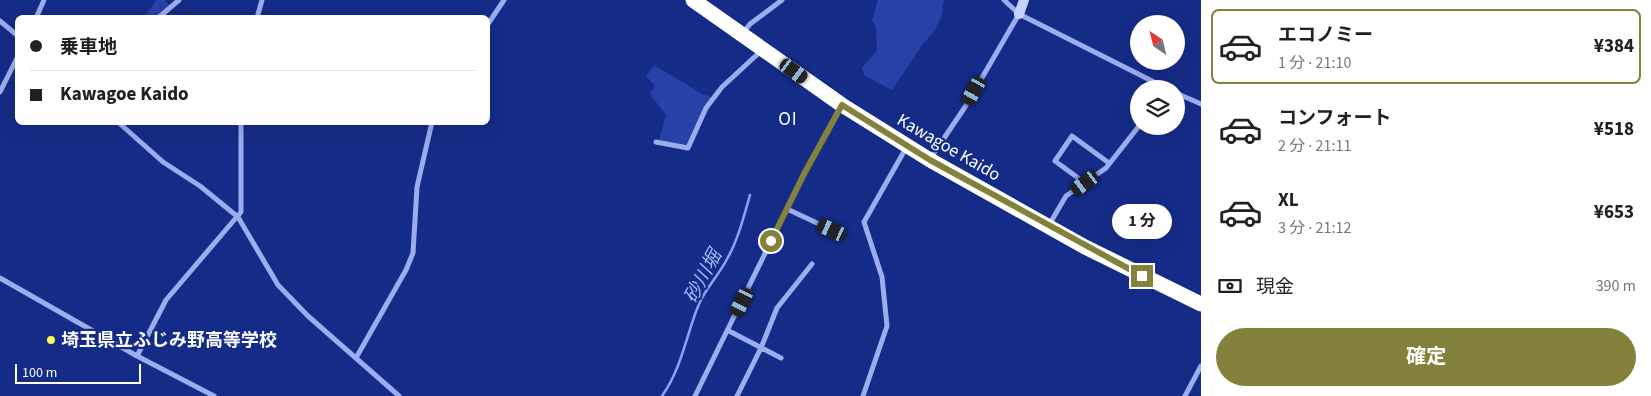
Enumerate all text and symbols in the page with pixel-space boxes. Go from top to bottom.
north arrow [1130,15,1185,70]
map controls [1130,15,1185,135]
text: エコノミー [1278,22,1373,49]
icon: car [1218,24,1263,69]
text: ¥384 [1594,33,1634,60]
text: 乗車地 [60,34,117,61]
text: 1 分 · 21:10 [1278,52,1351,74]
car [777,56,810,86]
car [960,74,987,108]
button: layers [1130,80,1185,135]
text: Kawagoe Kaido [60,81,189,108]
text: コンフォート [1278,105,1391,132]
district label: OI [778,106,798,133]
icon: car [1218,107,1263,152]
street label: Kawagoe Kaido [892,108,1005,187]
text: ¥518 [1594,116,1634,143]
text: 2 分 · 21:11 [1278,135,1351,157]
car [1068,168,1101,198]
text: XL [1278,187,1299,214]
icon: car [1218,190,1263,235]
text: ¥653 [1594,199,1634,226]
callout: 1 分 [1112,204,1172,238]
text: 1 分 [1128,210,1156,232]
car [815,217,848,243]
text: 3 分 · 21:12 [1278,217,1351,239]
route start [760,230,782,252]
water label: 砂川堀 [678,243,730,308]
route end [1131,265,1153,287]
icon: cash [1216,272,1244,300]
text: 現金 [1256,274,1294,301]
text: 390 m [1596,275,1636,297]
car [728,285,755,319]
place label: 埼玉県立ふじみ野高等学校 [61,328,277,353]
button: 確定 [1216,328,1636,386]
marker: 埼玉県立ふじみ野高等学校 [45,334,57,346]
scale bar [15,361,141,384]
text: 100 m [22,363,57,383]

